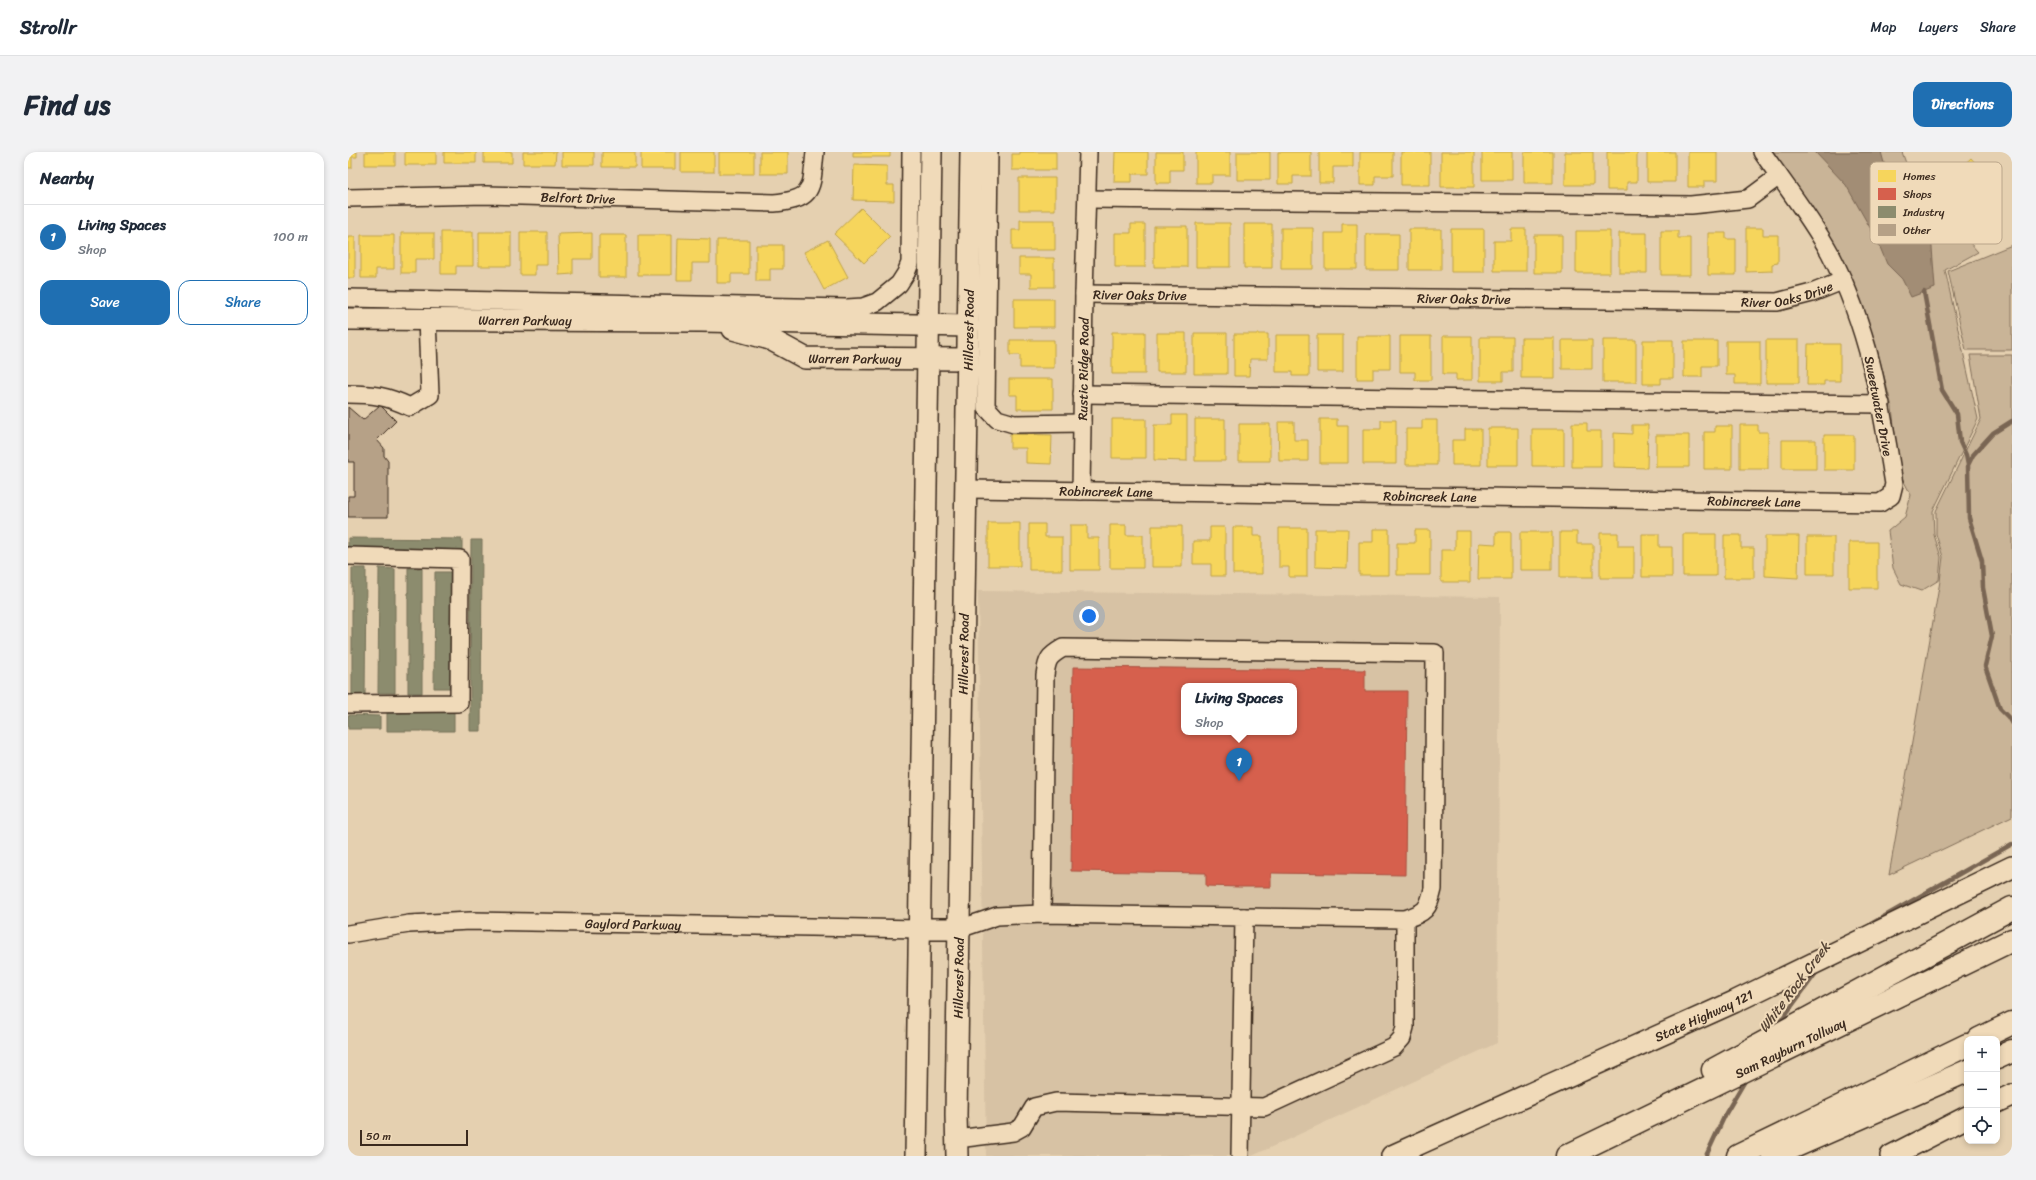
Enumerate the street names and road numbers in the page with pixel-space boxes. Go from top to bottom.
street label: Belfort Drive [540,186,616,211]
street label: River Oaks Drive [1741,275,1837,314]
street label: River Oaks Drive [1093,283,1187,307]
street label: River Oaks Drive [1417,287,1511,311]
street label: Hillcrest Road [957,288,981,371]
street label: Warren Parkway [478,309,572,332]
street label: Rustic Ridge Road [1071,316,1096,421]
street label: Warren Parkway [808,347,902,371]
street label: Sweetwater Drive [1858,354,1900,458]
street label: Robincreek Lane [1059,479,1153,504]
street label: Robincreek Lane [1383,484,1477,509]
street label: Robincreek Lane [1707,489,1801,514]
street label: Hillcrest Road [952,612,976,695]
street label: Gaylord Parkway [585,912,682,937]
street label: Hillcrest Road [947,936,971,1019]
street label: State Highway 121 [1651,983,1758,1048]
street label: Sam Rayburn Tollway [1731,1011,1850,1085]

